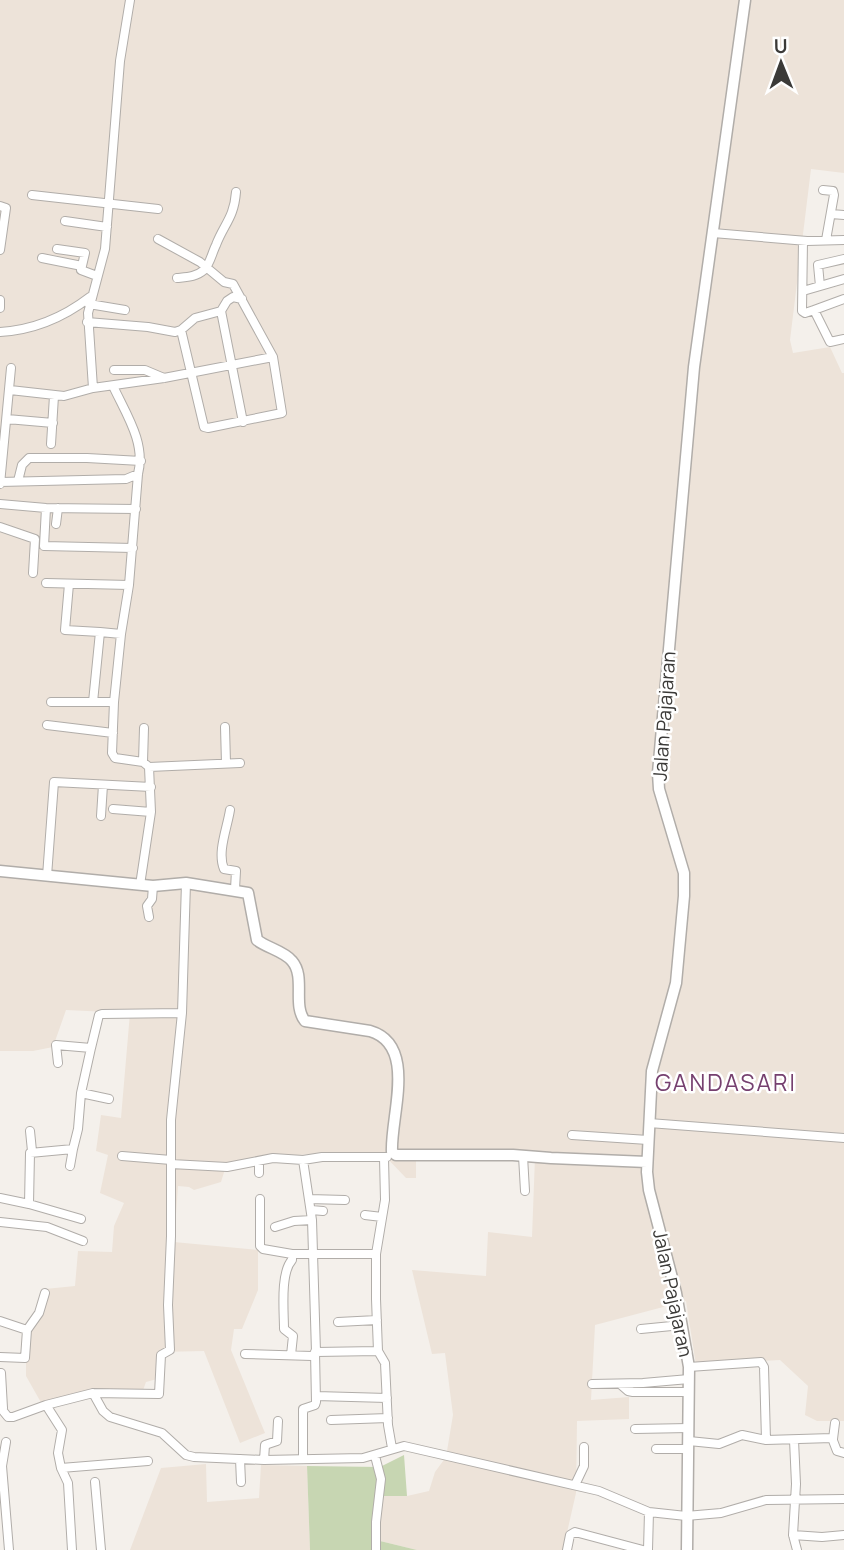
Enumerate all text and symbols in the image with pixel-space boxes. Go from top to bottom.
north arrow [746,28,816,98]
text: U [774,33,788,59]
street label: Jalan Pajajaran [646,650,682,782]
district label: GANDASARI [655,1066,797,1098]
street label: Jalan Pajajaran [647,1227,699,1359]

